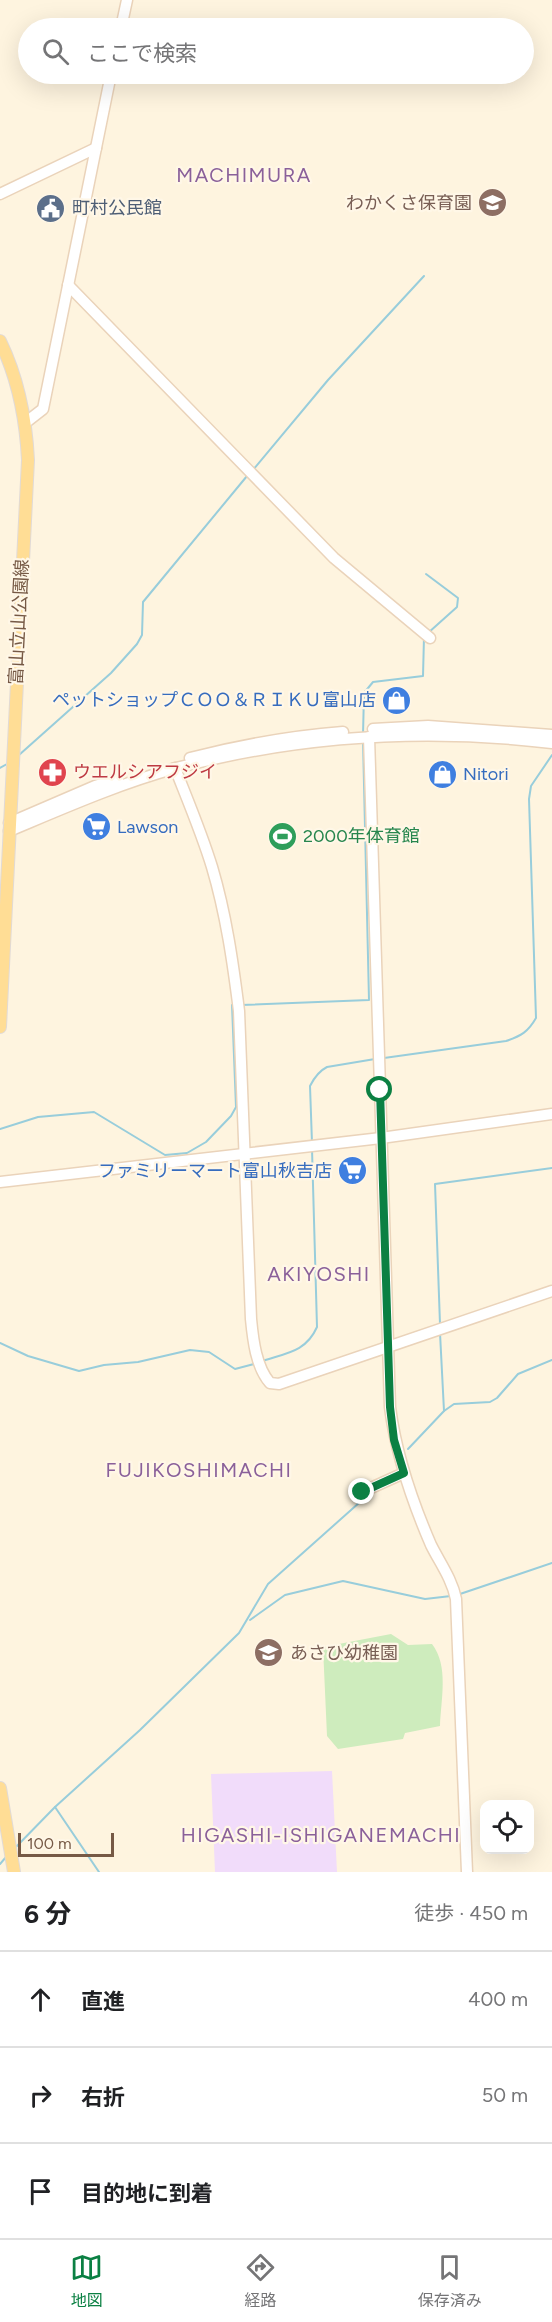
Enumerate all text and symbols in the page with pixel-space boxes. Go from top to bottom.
search box [18,18,534,84]
icon: search [39,35,72,68]
text: ここで検索 [87,40,197,67]
district label: MACHIMURA [176,163,312,187]
school or university icon: わかくさ保育園 [477,187,509,219]
public building icon: 町村公民館 [35,192,67,224]
place label: わかくさ保育園 [346,192,472,214]
place label: 町村公民館 [72,197,162,219]
street label: 富山立山公園線 [5,559,33,685]
shop icon: ペットショップＣＯＯ＆ＲＩＫＵ富山店 [381,684,413,716]
place label: ペットショップＣＯＯ＆ＲＩＫＵ富山店 [52,689,376,711]
pharmacy icon: ウエルシアフジイ [36,756,68,788]
shop icon: Nitori [426,758,458,790]
place label: ウエルシアフジイ [73,761,217,783]
place label: Nitori [463,763,509,785]
supermarket icon: Lawson [80,811,112,843]
place label: Lawson [117,816,178,838]
sports icon: 2000年体育館 [266,820,298,852]
place label: 2000年体育館 [303,825,420,847]
route start [366,1076,392,1102]
supermarket icon: ファミリーマート富山秋吉店 [337,1155,369,1187]
place label: ファミリーマート富山秋吉店 [98,1160,332,1182]
district label: AKIYOSHI [267,1262,371,1286]
district label: FUJIKOSHIMACHI [105,1458,293,1482]
route end [348,1478,374,1504]
school or university icon: あさひ幼稚園 [253,1637,285,1669]
place label: あさひ幼稚園 [290,1642,398,1664]
map controls [480,1800,534,1854]
button: locate [480,1800,534,1854]
district label: HIGASHI-ISHIGANEMACHI [181,1823,461,1847]
scale bar [18,1830,114,1858]
text: 100 m [27,1834,72,1853]
text: 6 分 [24,1898,71,1930]
text: 徒歩 · 450 m [414,1901,528,1925]
icon: ahead [24,1983,57,2016]
text: 400 m [468,1987,528,2011]
text: 直進 [81,1988,125,2015]
icon: right [24,2079,57,2112]
text: 50 m [482,2083,528,2107]
text: 右折 [81,2084,125,2111]
icon: arrive [24,2175,57,2208]
text: 目的地に到着 [81,2180,213,2207]
tab: 地図 [70,2251,103,2311]
tab: 経路 [244,2251,277,2311]
tab: 保存済み [418,2251,482,2311]

